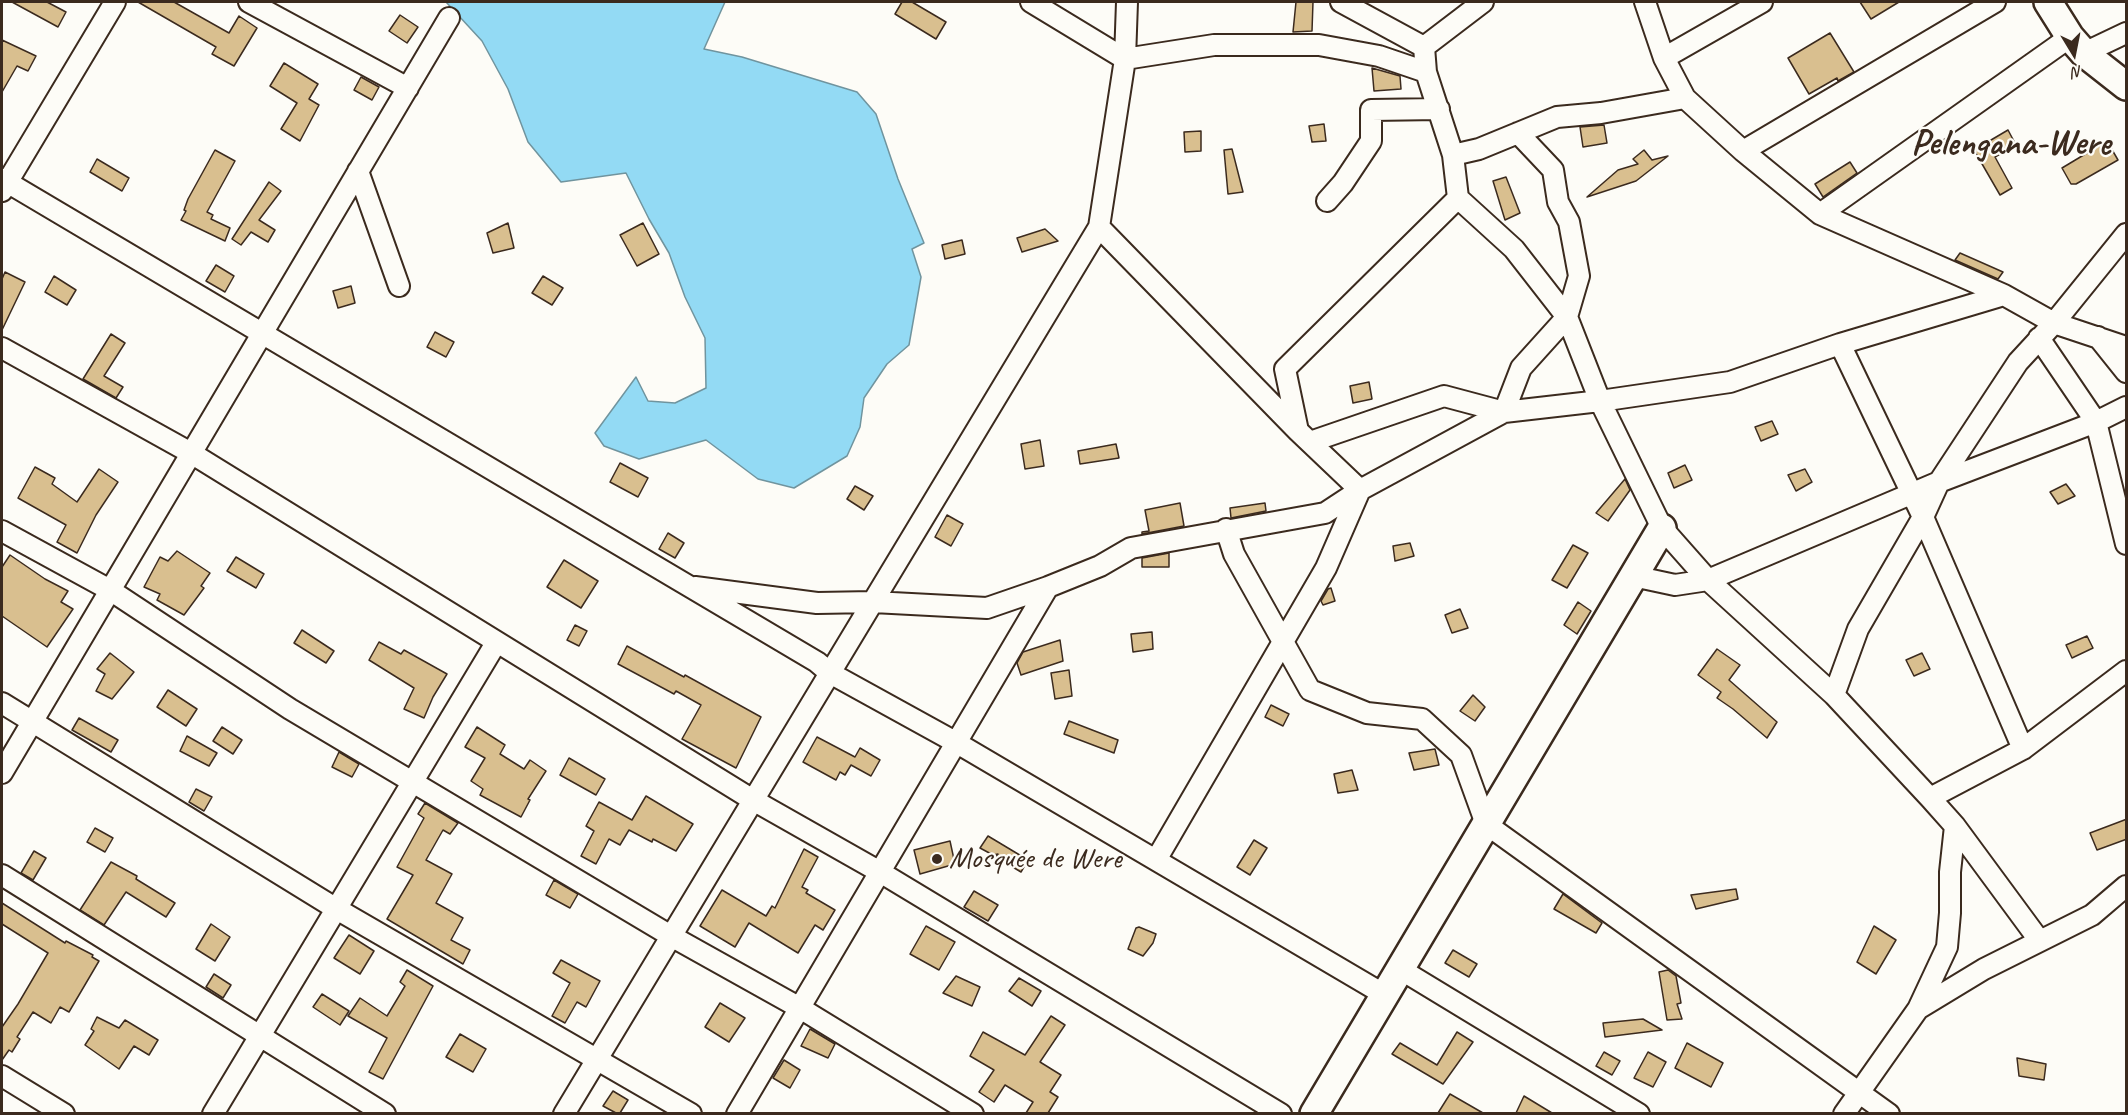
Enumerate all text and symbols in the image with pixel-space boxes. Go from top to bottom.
north arrow [2044,24,2104,84]
text: N [2071,61,2084,82]
district label: Pelengana-Were [1911,123,2111,167]
place label: Mosquée de Were [949,841,1122,877]
marker: Mosquée de Were [930,852,944,866]

